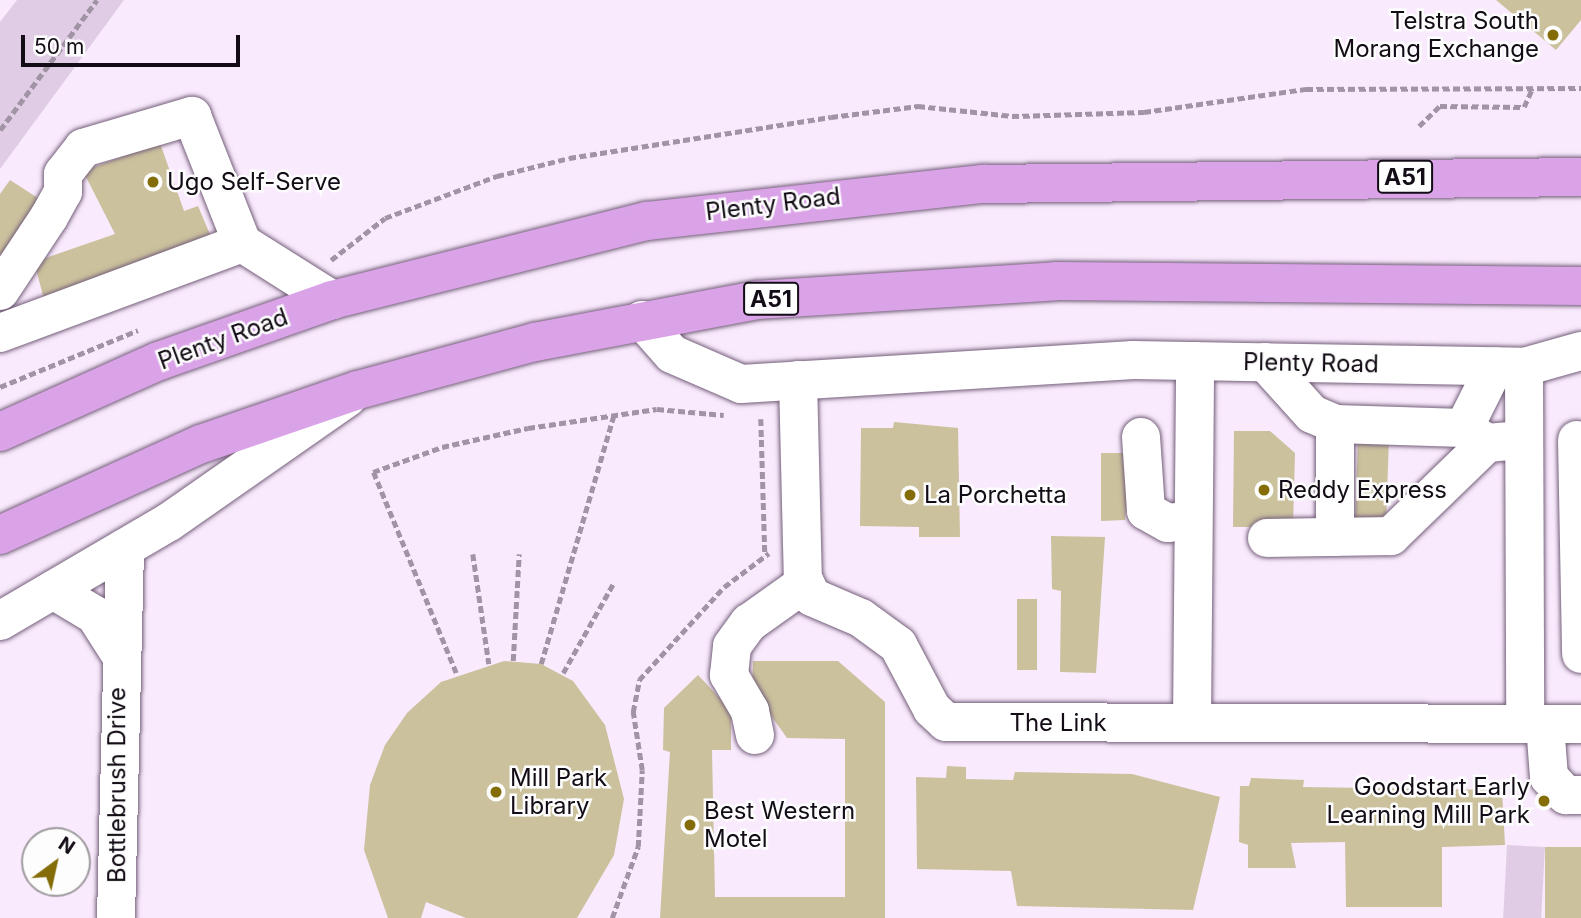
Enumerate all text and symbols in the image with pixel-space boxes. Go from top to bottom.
place label: Telstra South Morang Exchange [1334,7,1539,63]
scale bar [24,21,243,65]
marker: Telstra South Morang Exchange [1545,27,1561,43]
text: 50 m [34,34,84,59]
road number: A51 [1377,158,1433,196]
place label: Ugo Self-Serve [167,168,341,196]
marker: Ugo Self-Serve [145,174,161,190]
street label: Plenty Road [704,181,842,227]
road number: A51 [743,280,799,318]
street label: Plenty Road [154,302,292,376]
street label: Plenty Road [1243,347,1379,379]
place label: Reddy Express [1278,476,1447,504]
place label: La Porchetta [924,481,1067,509]
marker: Reddy Express [1256,482,1272,498]
marker: La Porchetta [902,487,918,503]
street label: Bottlebrush Drive [103,687,131,883]
street label: The Link [1009,709,1107,737]
place label: Mill Park Library [510,764,607,820]
place label: Goodstart Early Learning Mill Park [1326,773,1530,829]
marker: Mill Park Library [488,784,504,800]
marker: Goodstart Early Learning Mill Park [1536,793,1552,809]
place label: Best Western Motel [704,797,855,853]
marker: Best Western Motel [682,817,698,833]
north arrow [21,827,91,897]
text: N [54,832,79,859]

